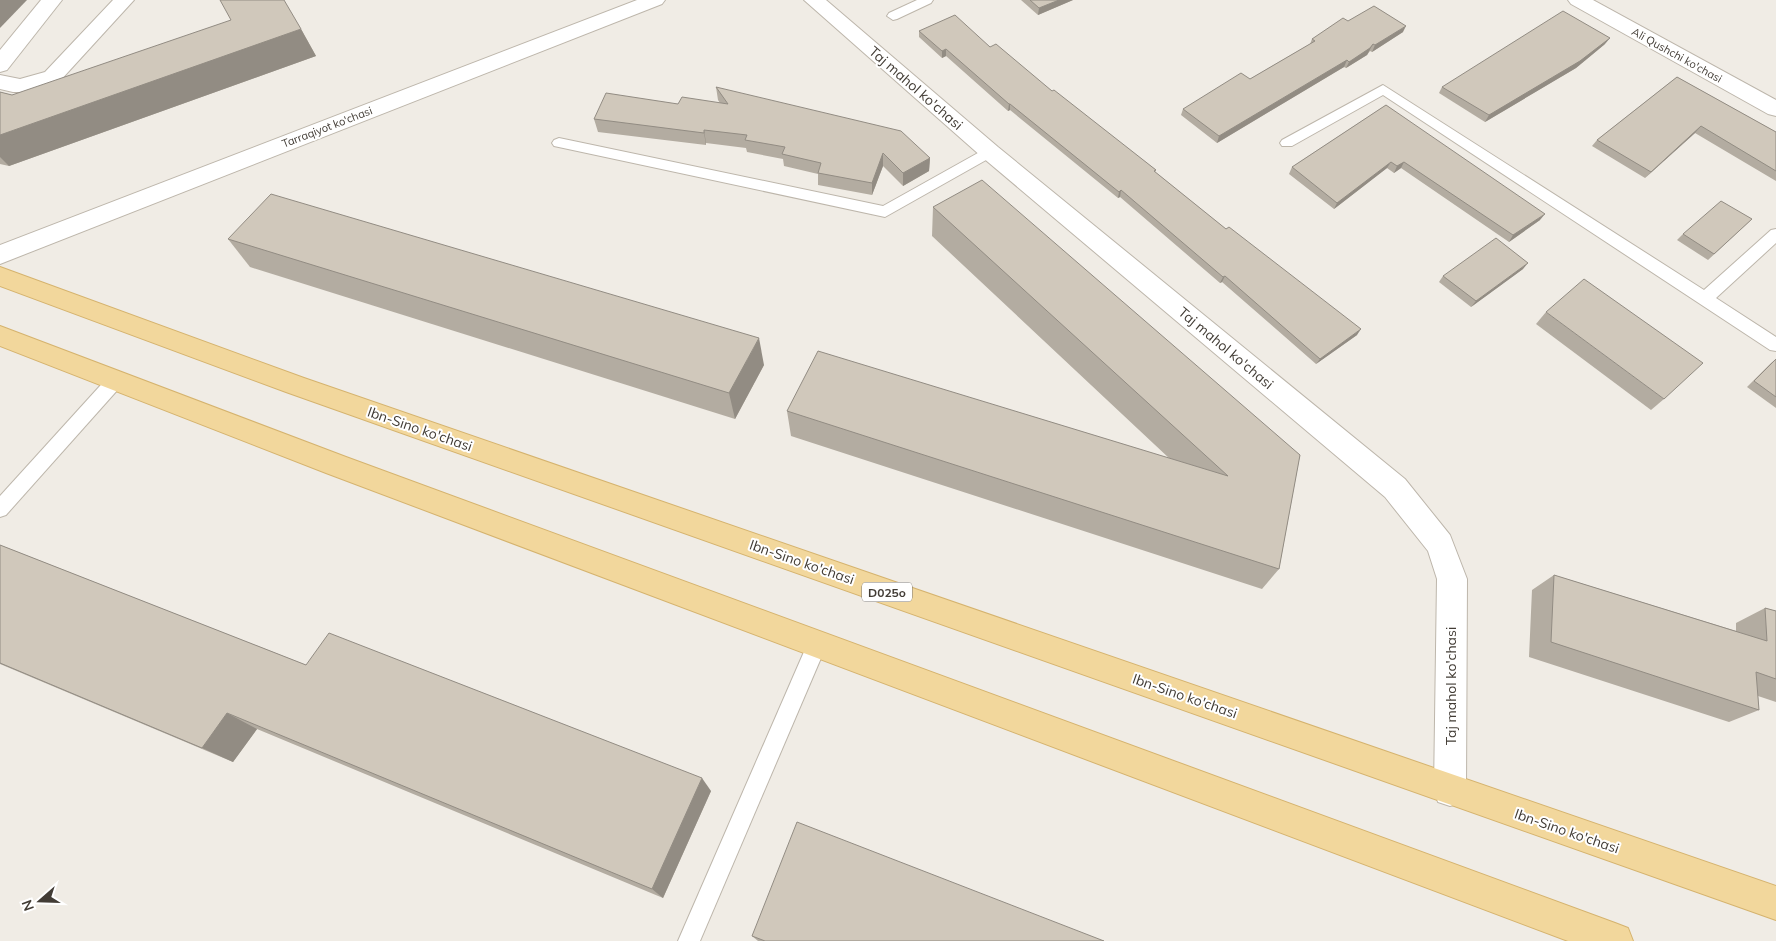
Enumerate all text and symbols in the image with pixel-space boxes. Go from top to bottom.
street label: Ali Qushchi ko'chasi [1629,24,1725,86]
street label: Taj mahol ko'chasi [865,42,967,134]
street label: Tarraqiyot ko'chasi [280,103,374,151]
street label: Taj mahol ko'chasi [1175,303,1277,393]
street label: Ibn-Sino ko'chasi [365,403,475,455]
street label: Ibn-Sino ko'chasi [747,536,857,588]
road number: D025o [862,582,912,602]
street label: Taj mahol ko'chasi [1442,627,1460,745]
street label: Ibn-Sino ko'chasi [1130,670,1240,722]
street label: Ibn-Sino ko'chasi [1512,805,1622,857]
north arrow [15,876,65,926]
text: N [18,897,38,913]

